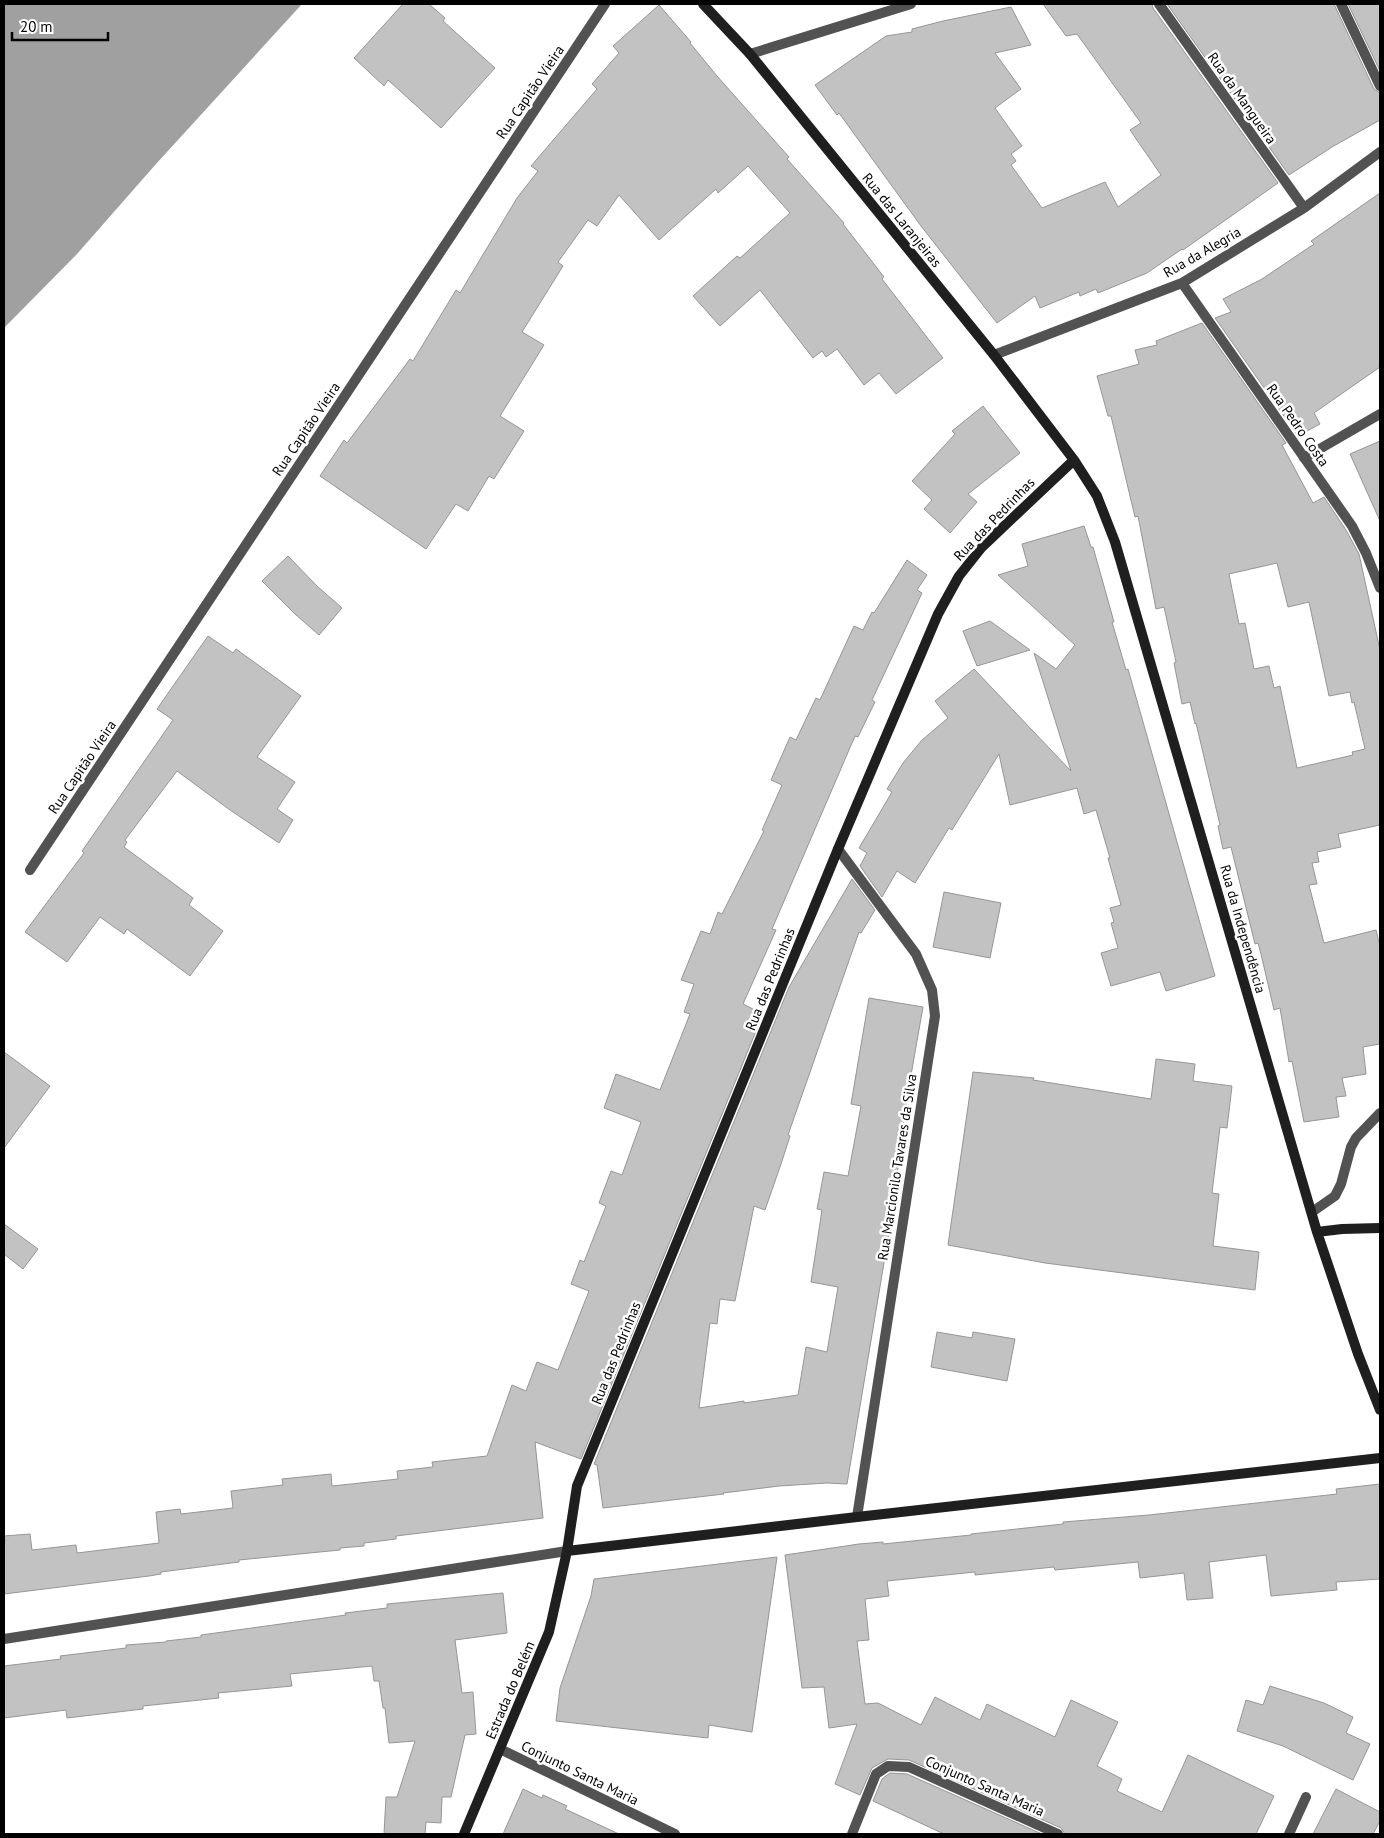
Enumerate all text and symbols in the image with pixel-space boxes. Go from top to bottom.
scale bar [12,10,109,42]
text: 20 m [20,17,53,36]
street label: Rua Capitão Vieira [492,42,568,142]
street label: Rua da Mangueira [1204,49,1280,147]
street label: Rua das Laranjeiras [859,169,946,271]
street label: Rua da Alegria [1160,223,1244,281]
street label: Rua Capitão Vieira [268,379,344,479]
street label: Rua Pedro Costa [1263,380,1333,470]
street label: Rua das Pedrinhas [950,473,1038,565]
street label: Rua Capitão Vieira [44,717,120,817]
street label: Rua da Independência [1216,863,1270,995]
street label: Rua das Pedrinhas [741,925,799,1033]
street label: Rua Marcionilo Tavares da Silva [873,1072,921,1262]
street label: Rua das Pedrinhas [587,1299,645,1407]
street label: Estrada do Belém [481,1638,539,1742]
street label: Conjunto Santa Maria [518,1737,642,1809]
street label: Conjunto Santa Maria [923,1752,1047,1820]

